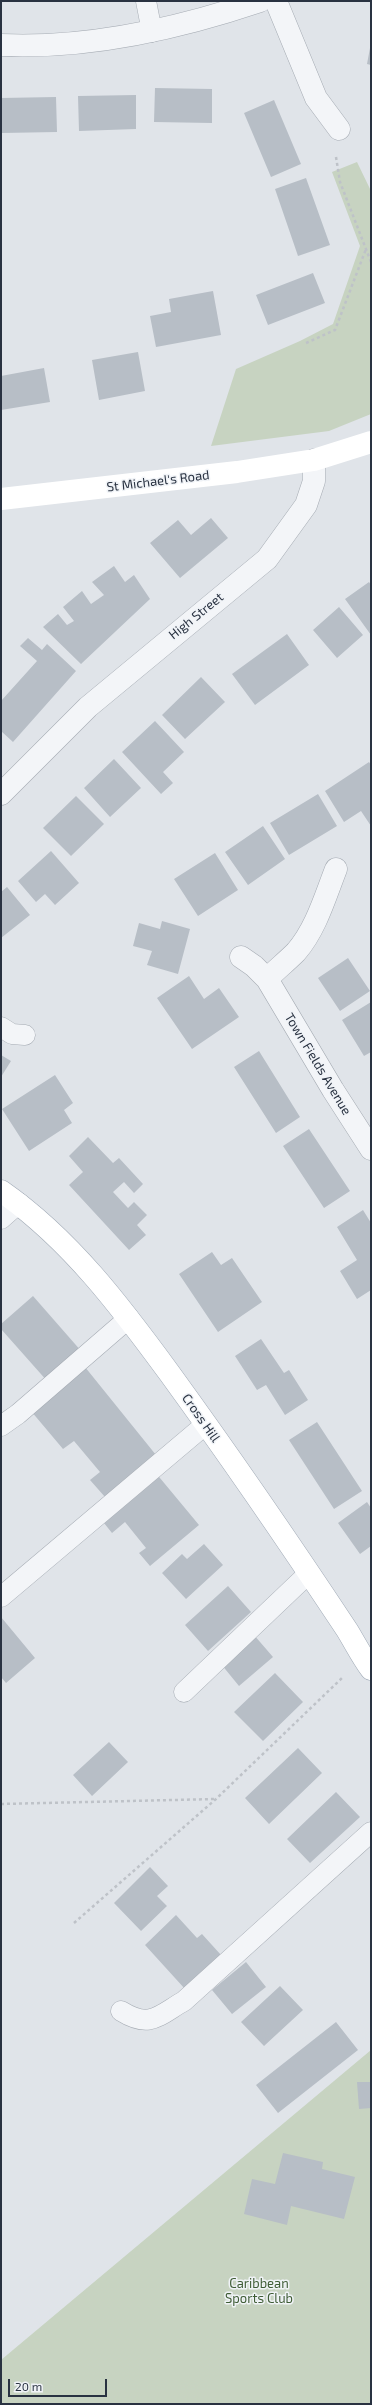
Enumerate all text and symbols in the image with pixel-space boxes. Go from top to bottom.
street label: St Michael's Road [106,467,210,495]
street label: High Street [166,589,226,643]
street label: Town Fields Avenue [281,1010,355,1118]
street label: Cross Hill [179,1391,223,1445]
park label: Caribbean Sports Club [225,2276,293,2307]
scale bar [10,2371,109,2397]
text: 20 m [15,2379,42,2393]

